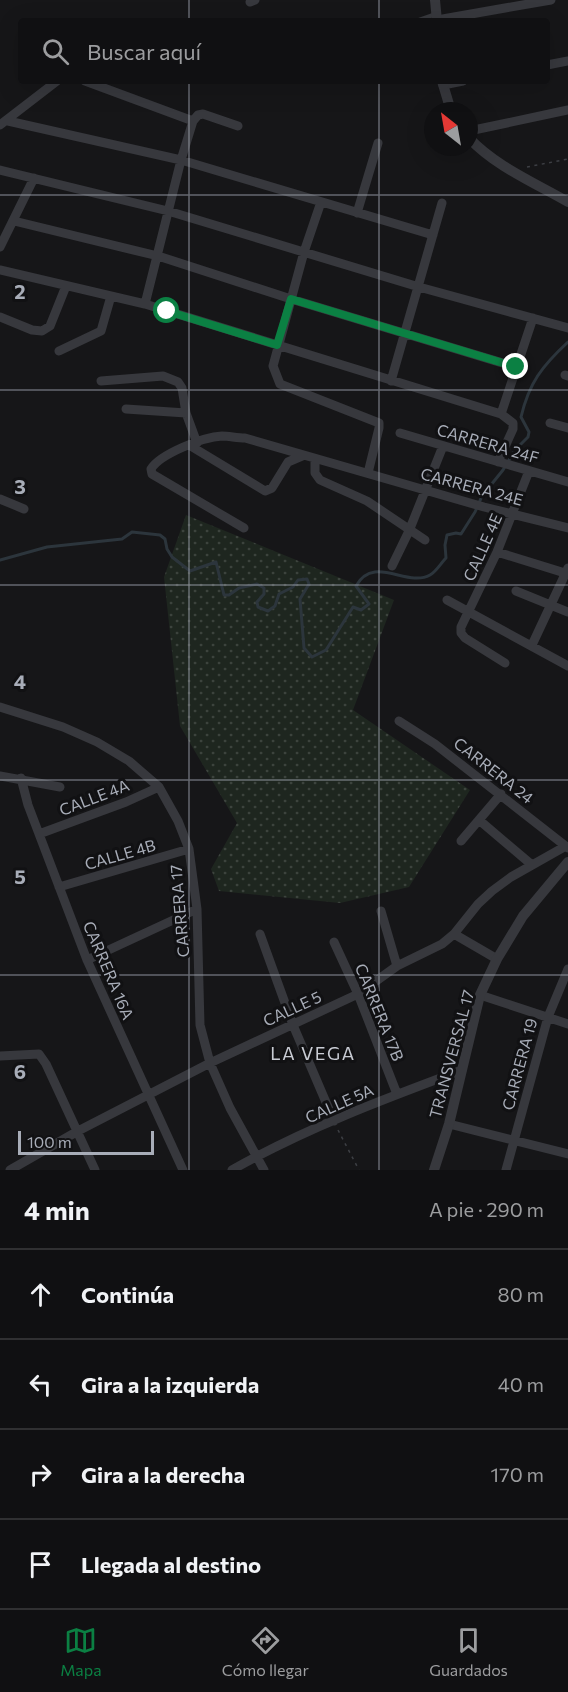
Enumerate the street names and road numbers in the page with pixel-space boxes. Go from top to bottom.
street label: CARRERA 24F [435,419,541,467]
street label: CARRERA 24E [419,463,525,509]
street label: CALLE 4E [459,510,505,584]
street label: CARRERA 24 [450,733,538,807]
street label: CALLE 4A [56,775,132,819]
street label: CALLE 4B [82,835,158,873]
street label: CARRERA 17 [165,864,193,958]
street label: CARRERA 16A [80,918,138,1022]
street label: CARRERA 17B [352,961,408,1063]
street label: CALLE 5 [260,986,324,1030]
street label: TRANSVERSAL 17 [425,988,477,1120]
street label: CARRERA 19 [498,1016,540,1112]
street label: CALLE 5A [302,1080,376,1126]

